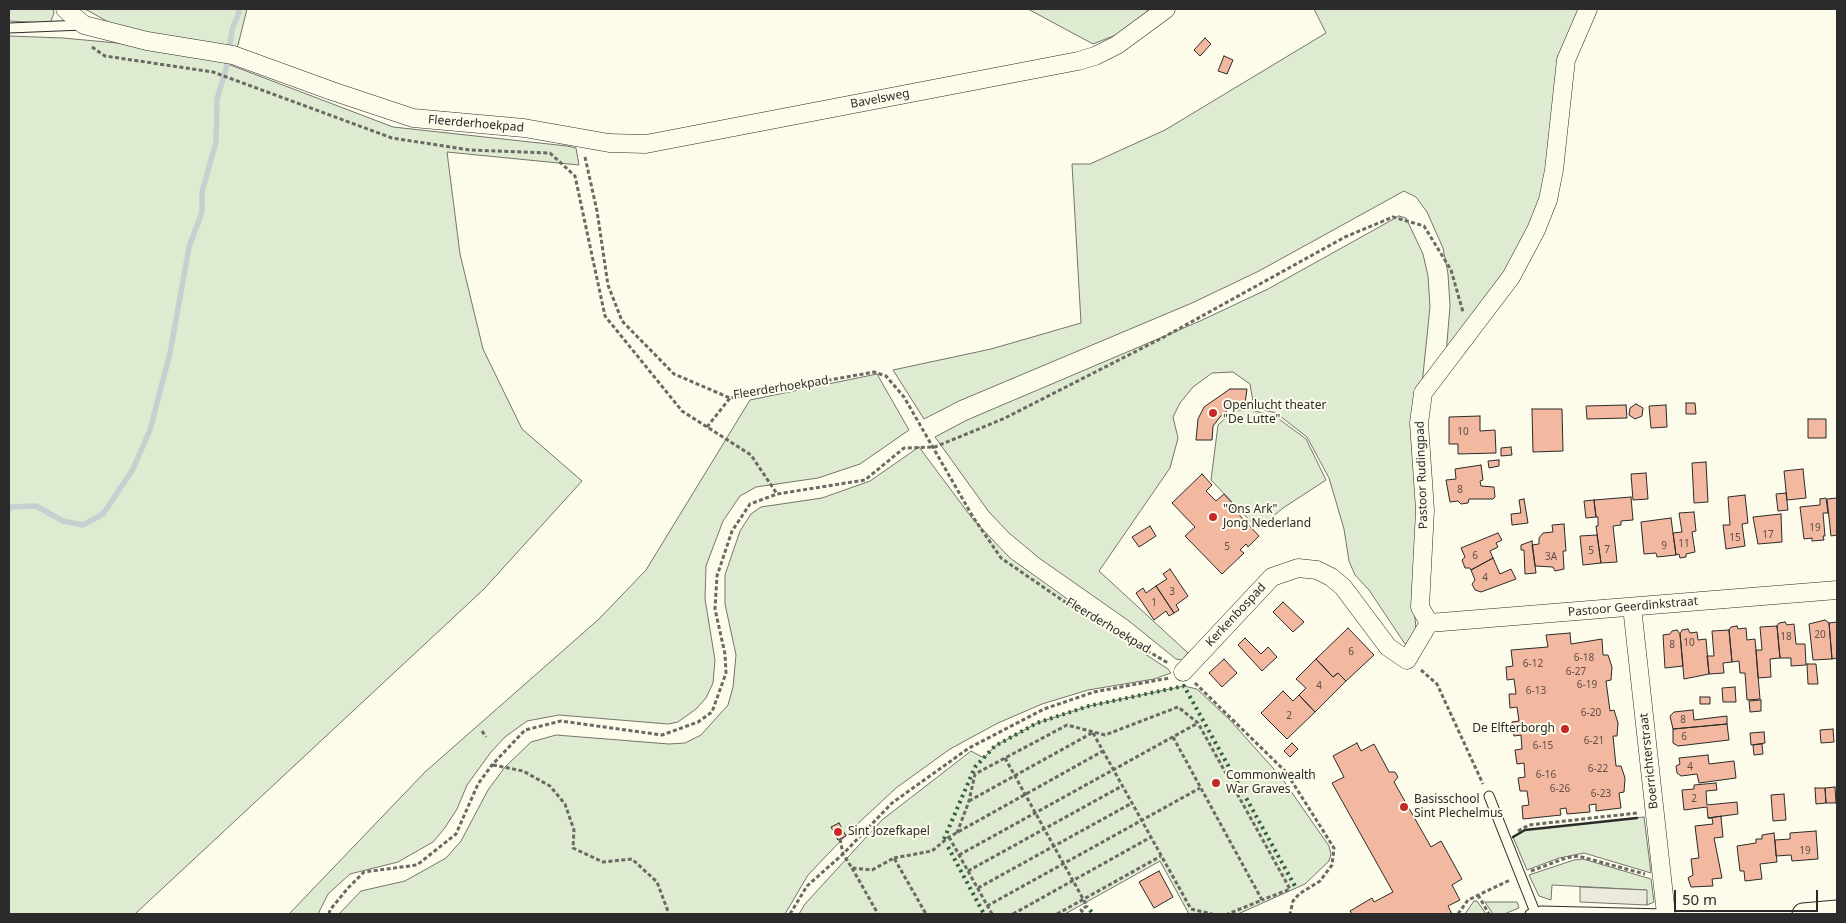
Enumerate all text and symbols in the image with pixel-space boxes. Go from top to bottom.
street label: Bavelsweg [849,86,911,112]
street label: Fleerderhoekpad [428,113,524,135]
street label: Fleerderhoekpad [732,373,830,403]
place label: Openlucht theater "De Lutte" [1223,399,1326,427]
marker: Openlucht theater "De Lutte" [1207,407,1219,419]
street label: Pastoor Rudingpad [1413,421,1431,529]
house number: 10 [1457,426,1469,438]
house number: 8 [1457,484,1463,496]
place label: "Ons Ark" Jong Nederland [1223,503,1311,531]
marker: "Ons Ark" Jong Nederland [1207,511,1219,523]
house number: 19 [1809,522,1821,534]
house number: 17 [1762,529,1774,541]
house number: 15 [1729,532,1741,544]
house number: 11 [1678,538,1690,550]
house number: 9 [1661,540,1667,552]
house number: 5 [1224,541,1230,553]
house number: 7 [1604,544,1610,556]
house number: 5 [1588,545,1594,557]
house number: 6 [1472,550,1478,562]
house number: 3A [1545,551,1557,563]
house number: 4 [1482,572,1488,584]
street label: Kerkenbospad [1203,580,1269,650]
house number: 3 [1169,586,1175,598]
street label: Pastoor Geerdinkstraat [1567,594,1699,620]
street label: Fleerderhoekpad [1063,595,1153,657]
house number: 1 [1151,597,1157,609]
house number: 20 [1814,629,1826,641]
house number: 18 [1780,631,1792,643]
house number: 10 [1683,637,1695,649]
house number: 8 [1669,639,1675,651]
house number: 6 [1348,646,1354,658]
house number: 6-18 [1574,652,1594,664]
house number: 6-12 [1523,658,1543,670]
house number: 6-27 [1566,666,1586,678]
house number: 6-19 [1577,679,1597,691]
house number: 4 [1316,680,1322,692]
house number: 6-13 [1526,685,1546,697]
house number: 6-20 [1581,707,1601,719]
house number: 2 [1286,710,1292,722]
street label: Boerrichterstraat [1637,712,1661,810]
house number: 8 [1680,714,1686,726]
place label: De Elfterborgh [1472,722,1555,736]
marker: De Elfterborgh [1559,723,1571,735]
house number: 6 [1681,731,1687,743]
house number: 6-21 [1584,735,1604,747]
house number: 6-15 [1533,740,1553,752]
house number: 4 [1687,761,1693,773]
house number: 6-22 [1588,763,1608,775]
place label: Commonwealth War Graves [1226,769,1316,797]
house number: 6-16 [1536,769,1556,781]
marker: Commonwealth War Graves [1210,777,1222,789]
house number: 6-26 [1550,783,1570,795]
house number: 6-23 [1591,788,1611,800]
place label: Basisschool Sint Plechelmus [1414,793,1503,821]
house number: 2 [1691,793,1697,805]
marker: Basisschool Sint Plechelmus [1398,801,1410,813]
place label: Sint Jozefkapel [848,825,930,839]
marker: Sint Jozefkapel [832,826,844,838]
house number: 19 [1799,845,1811,857]
scale bar [1676,880,1820,912]
text: 50 m [1682,889,1717,909]

